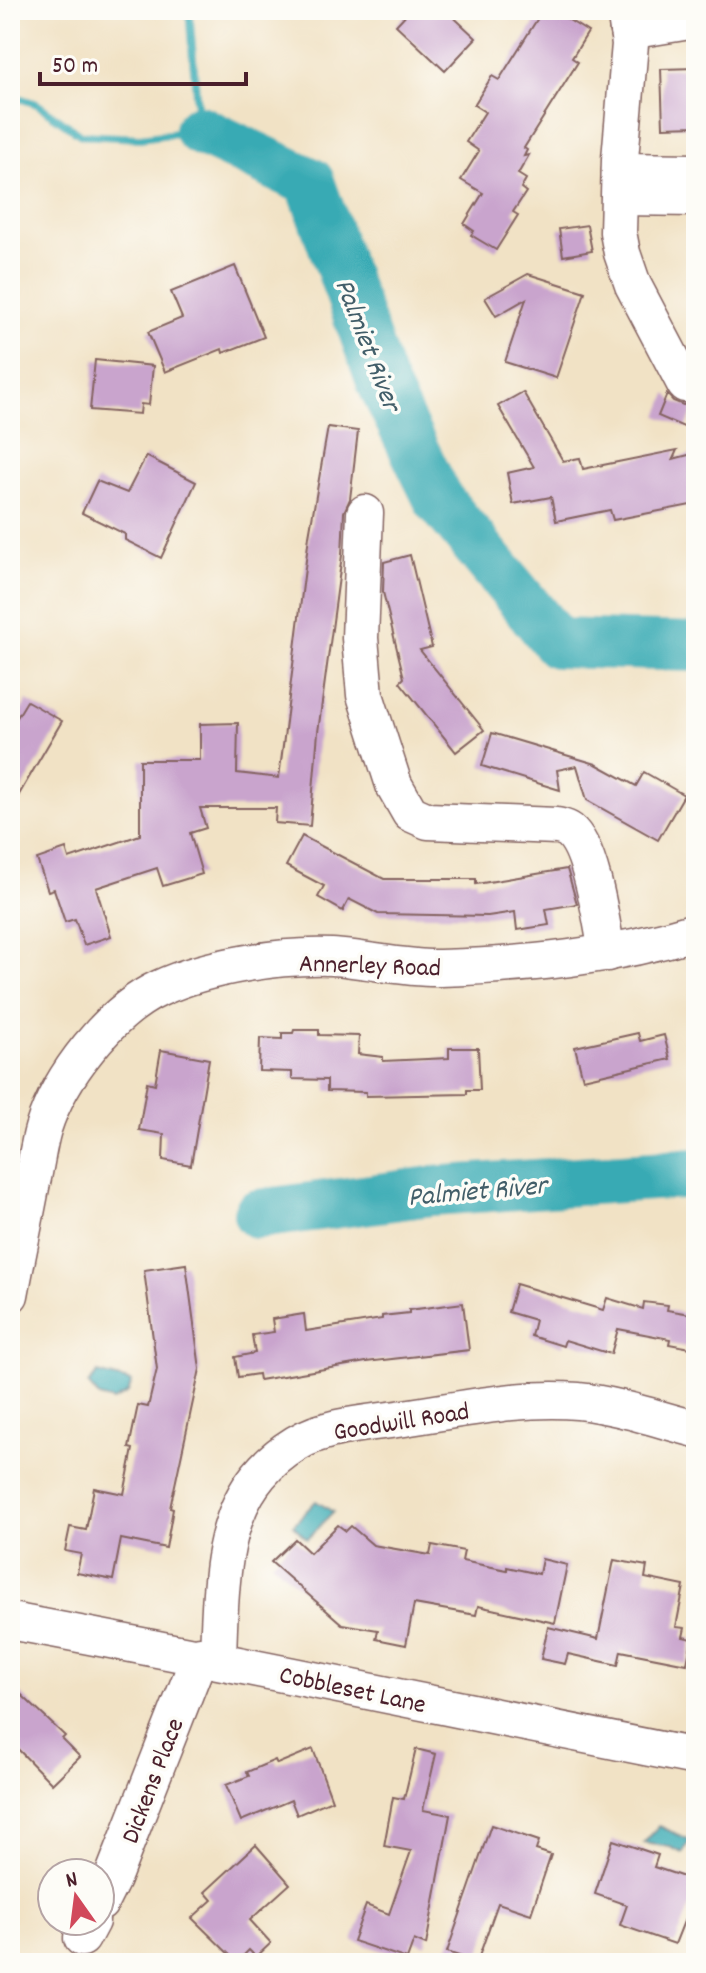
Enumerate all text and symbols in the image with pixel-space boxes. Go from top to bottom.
scale bar [40,36,246,86]
text: 50 m [52,50,98,84]
water label: Palmiet River [322,274,410,421]
street label: Annerley Road [298,947,442,988]
water label: Palmiet River [406,1168,552,1220]
street label: Goodwill Road [331,1394,472,1452]
street label: Cobbleset Lane [276,1658,429,1725]
street label: Dickens Place [113,1713,195,1849]
north arrow [36,1857,116,1937]
text: N [63,1865,81,1897]

